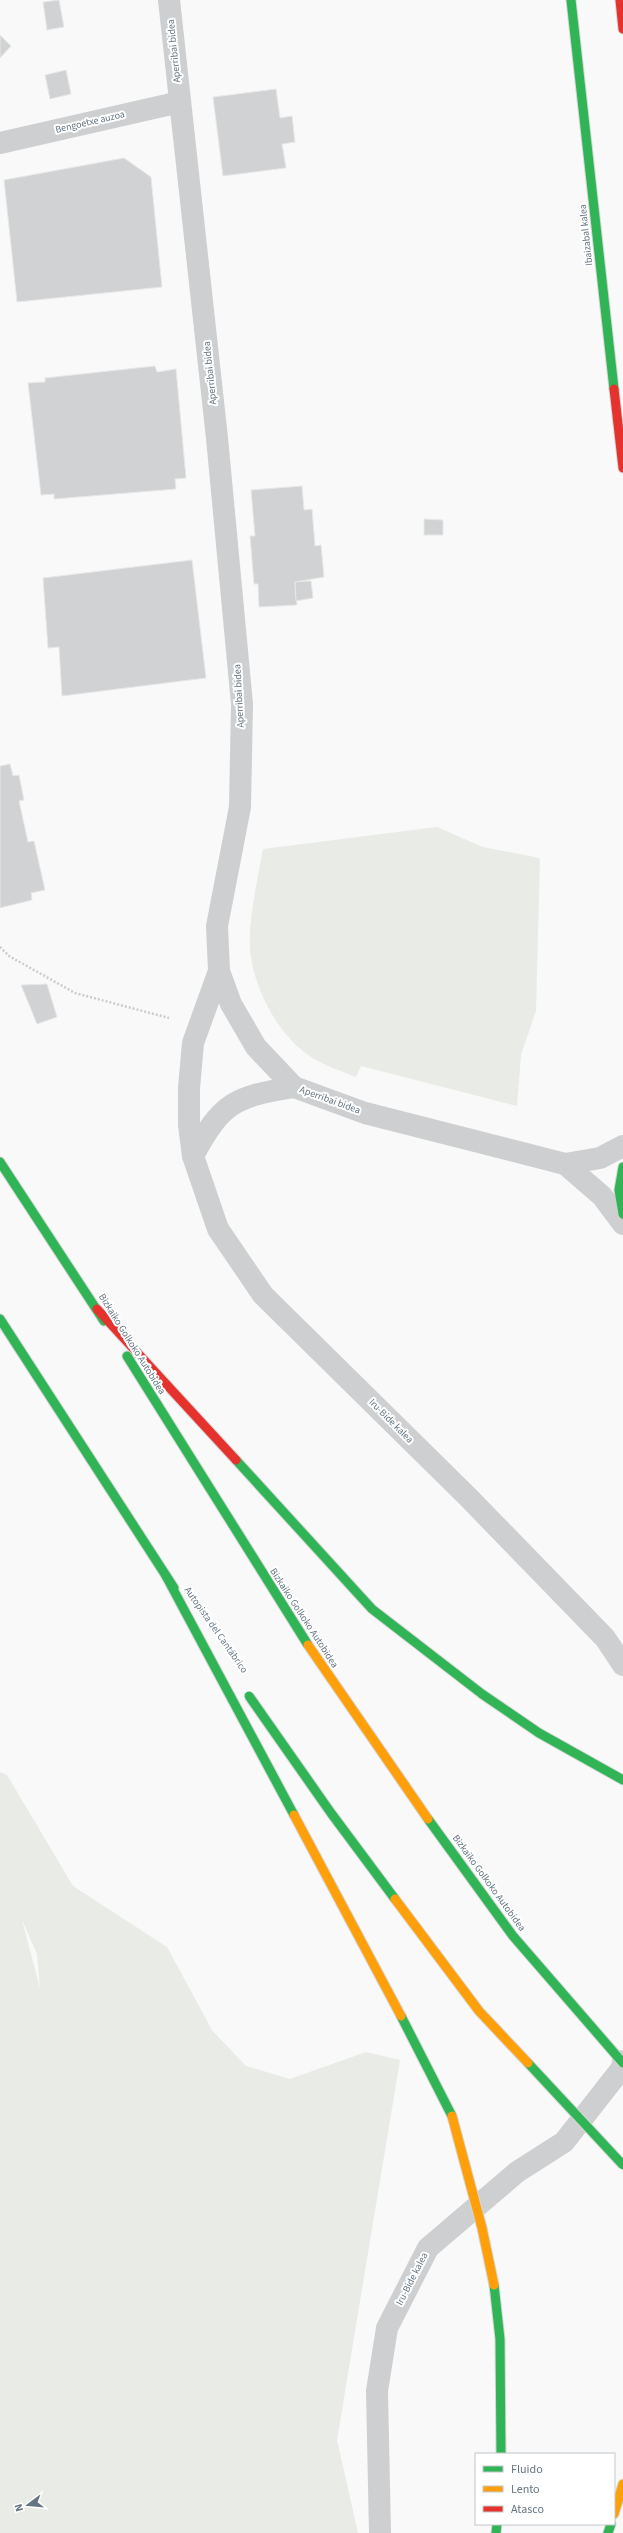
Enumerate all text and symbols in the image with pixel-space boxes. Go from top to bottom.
street label: Aperribai bidea [164,19,184,83]
street label: Bengoetxe auzoa [54,107,126,137]
street label: Ibaizabal kalea [576,204,596,266]
street label: Aperribai bidea [200,341,220,405]
street label: Aperribai bidea [230,664,248,728]
street label: Aperribai bidea [298,1083,362,1117]
street label: Bizkaiko Golkoko Autobidea [95,1291,169,1397]
street label: Iru-Bide kalea [366,1396,416,1446]
street label: Bizkaiko Golkoko Autobidea [266,1565,342,1671]
street label: Autopista del Cantábrico [181,1584,251,1676]
street label: Bizkaiko Golkoko Autobidea [449,1832,529,1934]
street label: Iru-Bide kalea [393,2250,431,2308]
legend [475,2453,615,2525]
text: Fluido [511,2461,543,2478]
text: Lento [511,2481,540,2498]
north arrow [8,2485,48,2525]
text: Atasco [511,2501,544,2518]
text: N [11,2502,27,2513]

